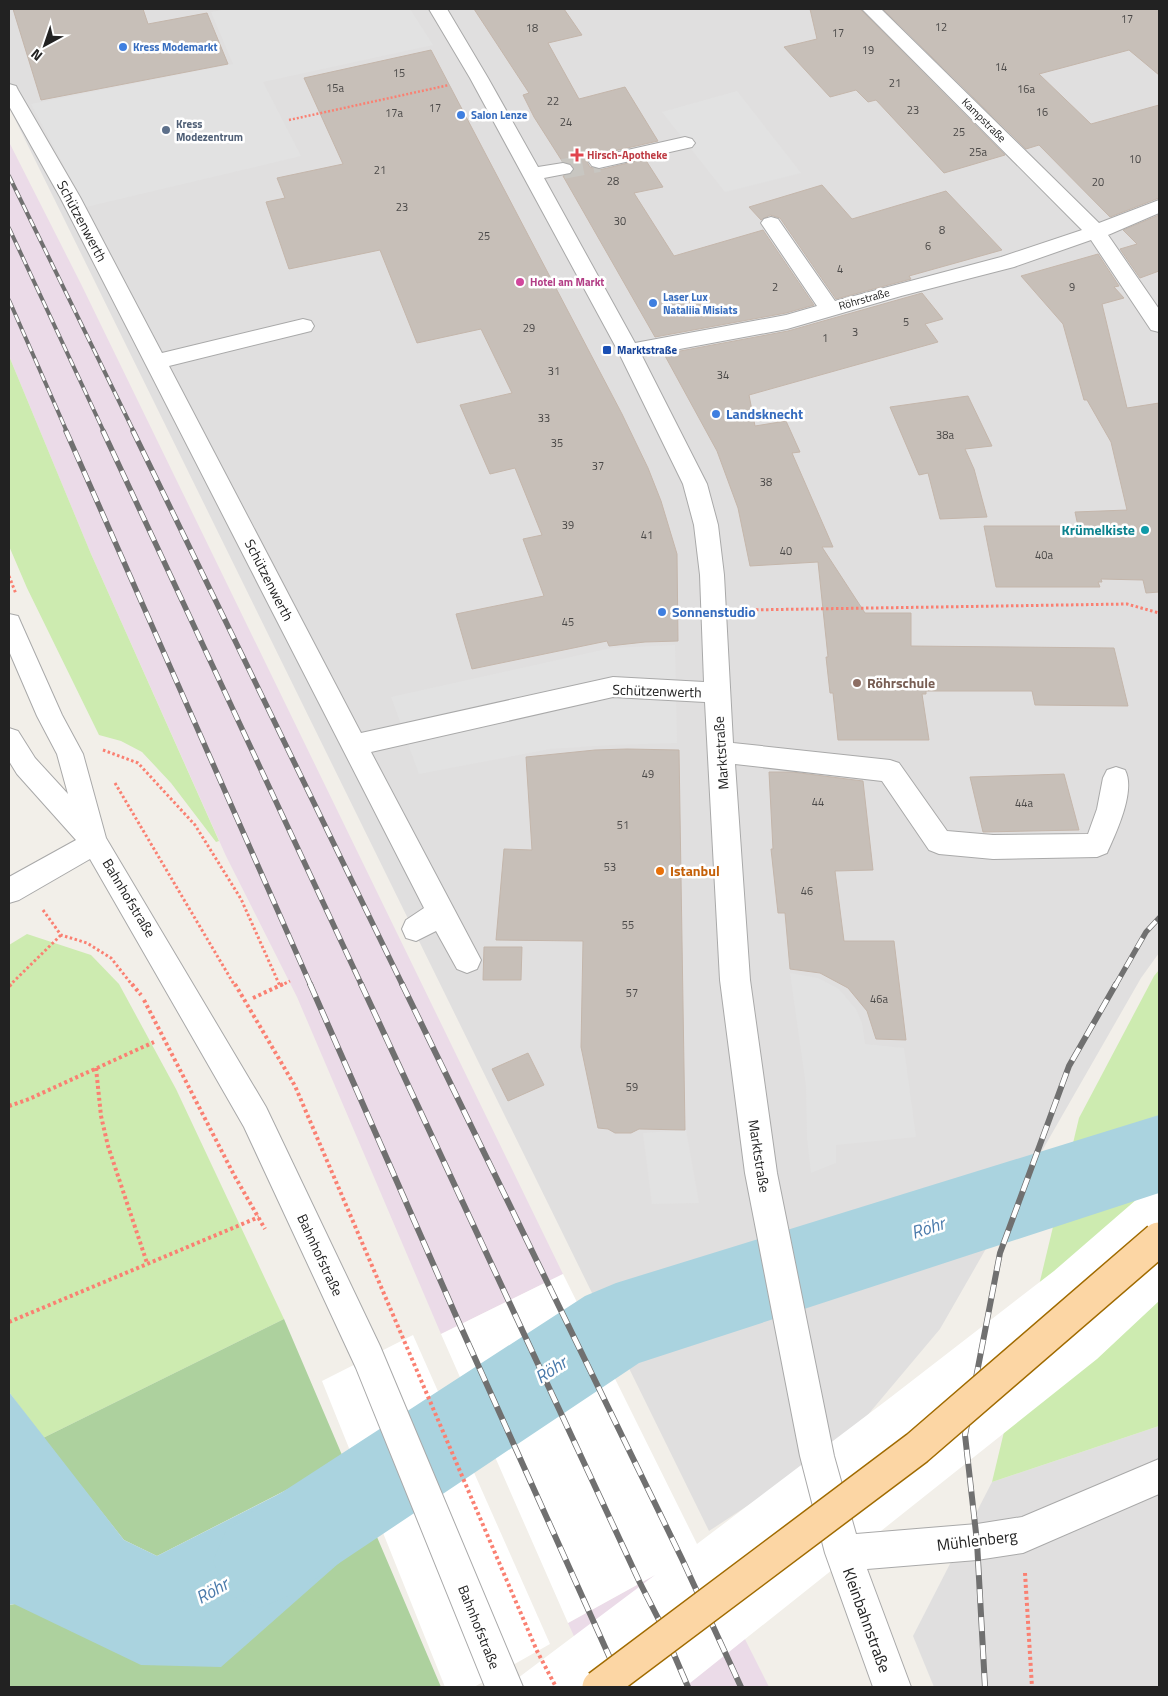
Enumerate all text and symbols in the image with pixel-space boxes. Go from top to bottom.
house number: 17 [1121,11,1133,27]
house number: 12 [935,19,947,35]
north arrow [20,20,70,70]
house number: 18 [526,20,538,36]
house number: 17 [832,25,844,41]
place label: Kress Modemarkt [133,39,217,55]
marker: Kress Modemarkt [117,41,129,53]
house number: 19 [862,42,874,58]
text: N [26,44,47,67]
house number: 14 [995,59,1007,75]
house number: 15 [393,65,405,81]
house number: 21 [889,75,901,91]
house number: 15a [326,80,344,96]
house number: 16a [1017,81,1035,97]
house number: 22 [547,93,559,109]
street label: Kampstraße [958,94,1010,146]
house number: 17 [429,100,441,116]
house number: 23 [907,102,919,118]
house number: 16 [1036,104,1048,120]
house number: 17a [385,105,403,121]
place label: Salon Lenze [471,107,528,123]
marker: Salon Lenze [455,109,467,121]
house number: 24 [560,114,572,130]
place label: Kress Modezentrum [176,116,243,145]
marker: Kress Modezentrum [160,124,172,136]
house number: 25 [953,124,965,140]
house number: 25a [969,144,987,160]
place label: Hirsch-Apotheke [587,147,668,163]
marker: Hirsch-Apotheke [571,149,583,161]
house number: 10 [1129,151,1141,167]
house number: 21 [374,162,386,178]
house number: 28 [607,173,619,189]
house number: 20 [1092,174,1104,190]
street label: Schützenwerth [52,176,113,265]
house number: 23 [396,199,408,215]
house number: 30 [614,213,626,229]
house number: 8 [939,222,945,238]
house number: 25 [478,228,490,244]
house number: 6 [925,238,931,254]
house number: 4 [837,261,843,277]
place label: Hotel am Markt [530,274,604,290]
marker: Hotel am Markt [514,276,526,288]
house number: 2 [772,279,778,295]
house number: 9 [1069,279,1075,295]
street label: Röhrstraße [837,284,892,314]
place label: Laser Lux Nataliia Misiats [663,289,738,318]
marker: Laser Lux Nataliia Misiats [647,297,659,309]
house number: 5 [903,314,909,330]
house number: 29 [523,320,535,336]
house number: 3 [852,324,858,340]
house number: 1 [822,330,828,346]
place label: Marktstraße [617,342,677,358]
marker: Marktstraße [601,344,613,356]
house number: 31 [548,363,560,379]
house number: 34 [717,367,729,383]
place label: Landsknecht [726,403,803,424]
marker: Landsknecht [710,408,722,420]
house number: 33 [538,410,550,426]
house number: 38a [936,427,954,443]
house number: 35 [551,435,563,451]
house number: 37 [592,458,604,474]
house number: 38 [760,474,772,490]
house number: 39 [562,517,574,533]
place label: Krümelkiste [1062,519,1135,540]
marker: Krümelkiste [1139,524,1151,536]
house number: 41 [641,527,653,543]
street label: Schützenwerth [240,535,299,624]
house number: 40 [780,543,792,559]
house number: 40a [1035,547,1053,563]
place label: Sonnenstudio [672,601,756,622]
marker: Sonnenstudio [656,606,668,618]
house number: 45 [562,614,574,630]
place label: Röhrschule [867,672,935,693]
marker: Röhrschule [851,677,863,689]
street label: Schützenwerth [612,678,702,703]
street label: Marktstraße [707,716,734,790]
house number: 49 [642,766,654,782]
house number: 44 [812,794,824,810]
house number: 44a [1015,795,1033,811]
house number: 51 [617,817,629,833]
street label: Bahnhofstraße [98,854,161,941]
house number: 53 [604,859,616,875]
place label: Istanbul [670,860,720,881]
marker: Istanbul [654,865,666,877]
house number: 46 [801,883,813,899]
house number: 55 [622,917,634,933]
house number: 57 [626,985,638,1001]
house number: 46a [870,991,888,1007]
house number: 59 [626,1079,638,1095]
street label: Marktstraße [743,1118,776,1194]
water label: Röhr [908,1209,950,1246]
street label: Bahnhofstraße [292,1210,349,1299]
water label: Röhr [529,1348,574,1390]
street label: Mühlenberg [935,1523,1019,1557]
street label: Kleinbahnstraße [837,1564,897,1676]
water label: Röhr [190,1569,235,1611]
street label: Bahnhofstraße [453,1582,506,1672]

